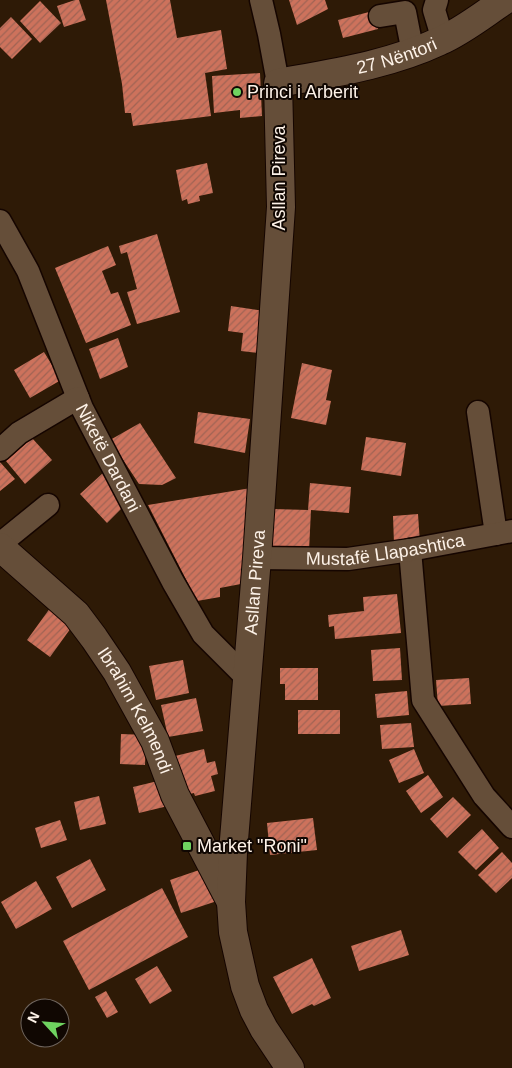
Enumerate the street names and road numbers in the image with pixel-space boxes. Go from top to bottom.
street label: 27 Nëntori [355,34,440,78]
street label: Asllan Pireva [269,124,289,231]
street label: Niketë Dardani [72,401,145,515]
street label: Asllan Pireva [241,528,269,635]
street label: Mustafë Llapashtica [306,530,467,569]
street label: Ibrahim Kelmendi [93,644,176,776]

